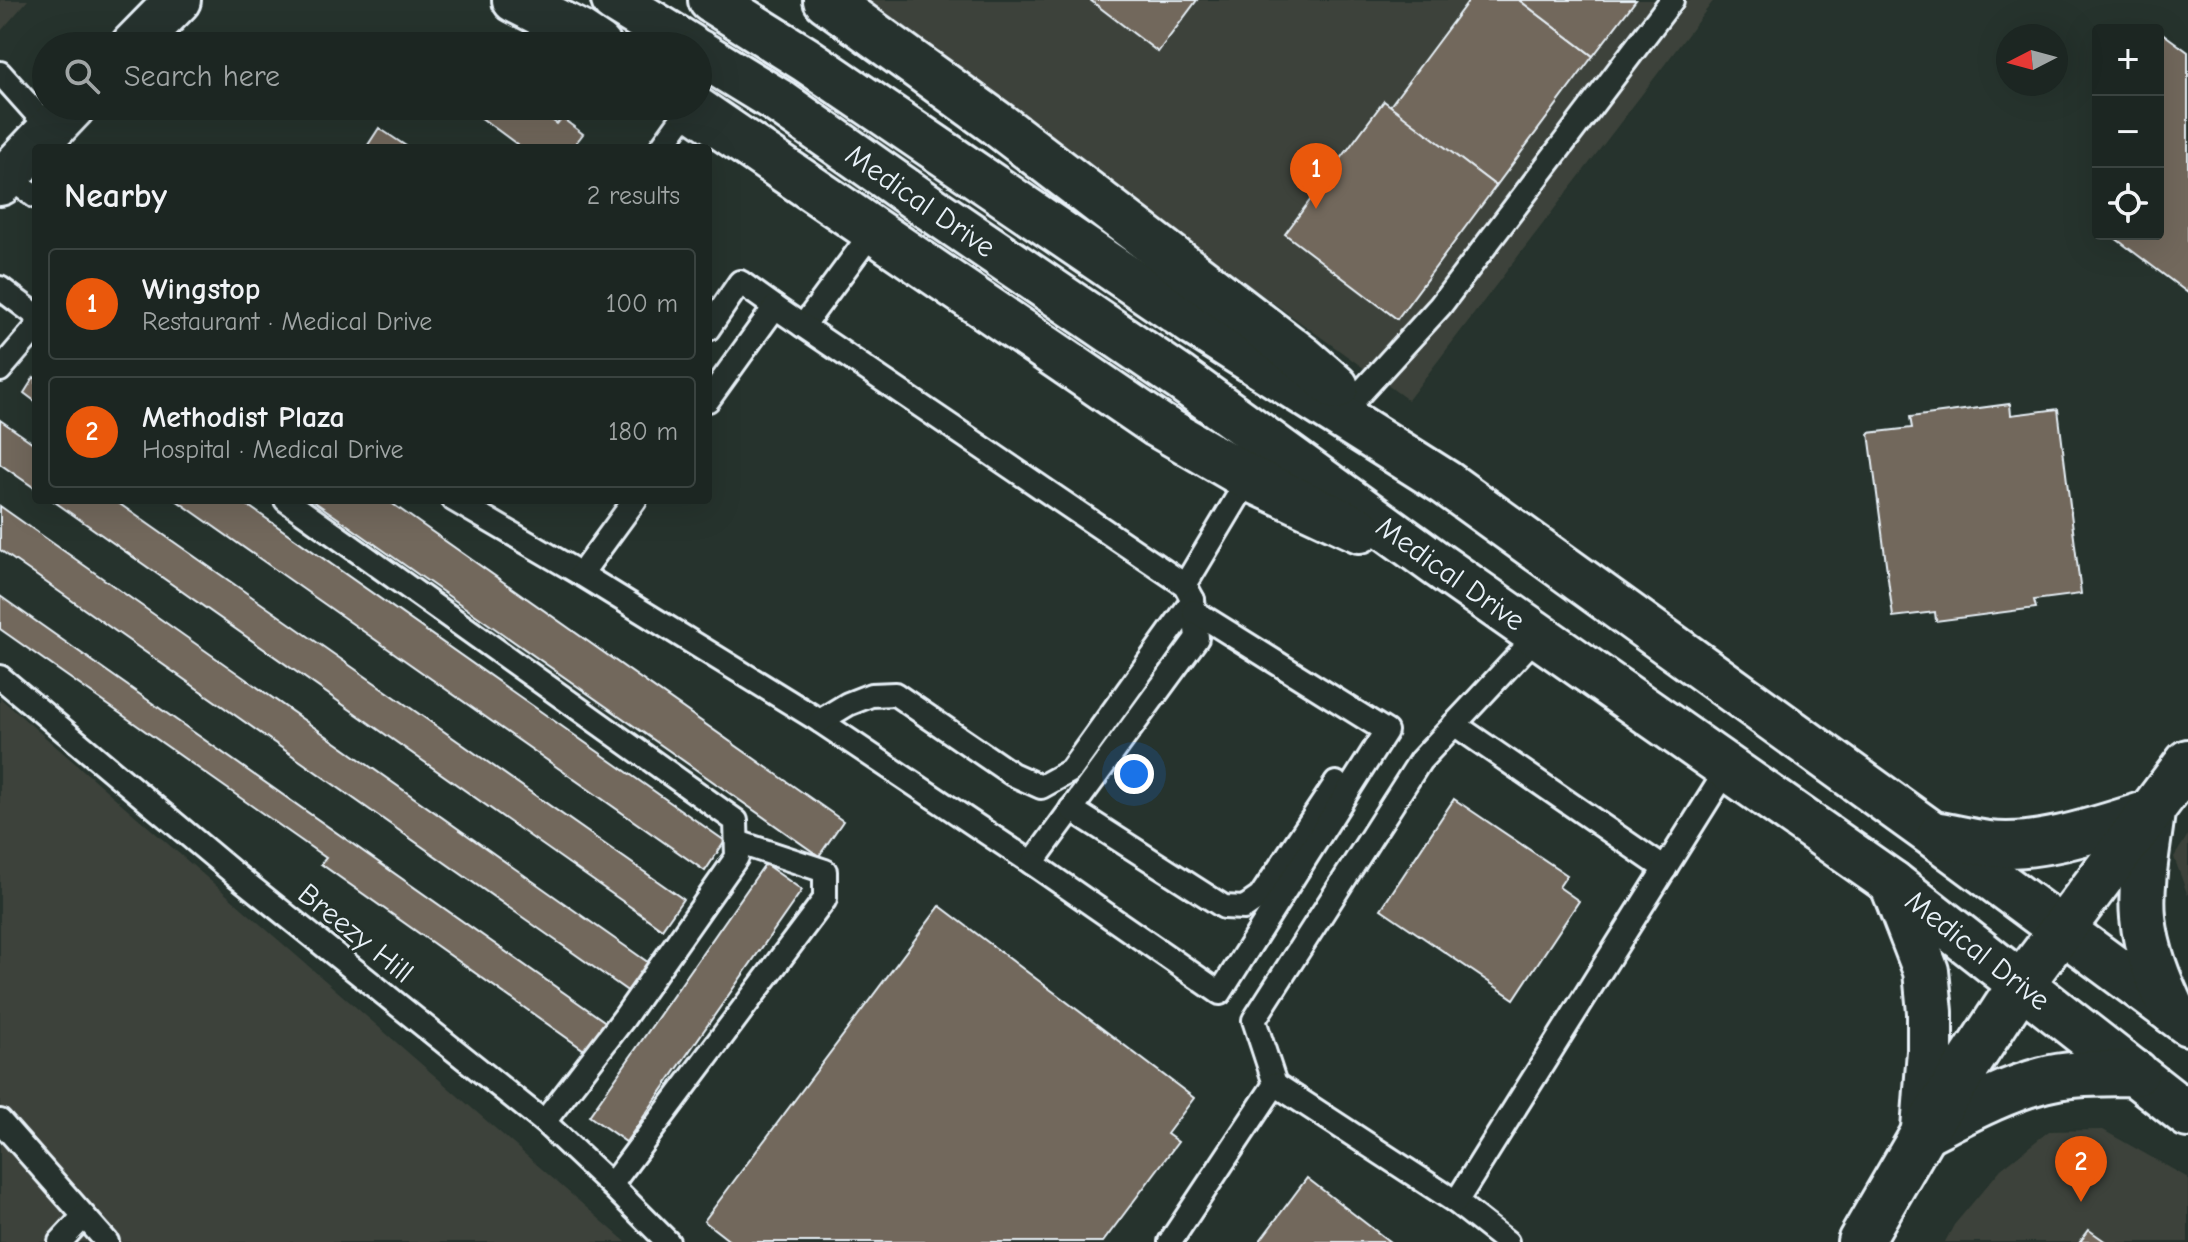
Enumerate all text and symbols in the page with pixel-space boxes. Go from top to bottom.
north arrow [1996,24,2068,96]
map controls [2092,24,2164,240]
button: + [2092,24,2164,96]
search box [32,32,712,120]
icon: search [60,54,104,98]
text: Search here [124,59,280,94]
button: − [2092,96,2164,168]
street label: Medical Drive [839,137,1002,265]
pin: 1 [1290,143,1342,209]
button: locate [2092,168,2164,240]
text: Nearby [64,176,167,216]
text: 2 results [587,181,680,211]
text: Wingstop [142,272,260,307]
text: 1 [87,289,97,319]
text: 100 m [606,289,678,319]
text: Restaurant · Medical Drive [142,307,432,337]
text: Methodist Plaza [142,400,345,435]
text: 2 [86,417,98,447]
text: 180 m [608,417,678,447]
text: Hospital · Medical Drive [142,435,403,465]
street label: Medical Drive [1369,509,1532,638]
your location [1114,754,1154,794]
street label: Breezy Hill [291,876,420,990]
street label: Medical Drive [1898,883,2057,1018]
pin: 2 [2055,1136,2107,1202]

